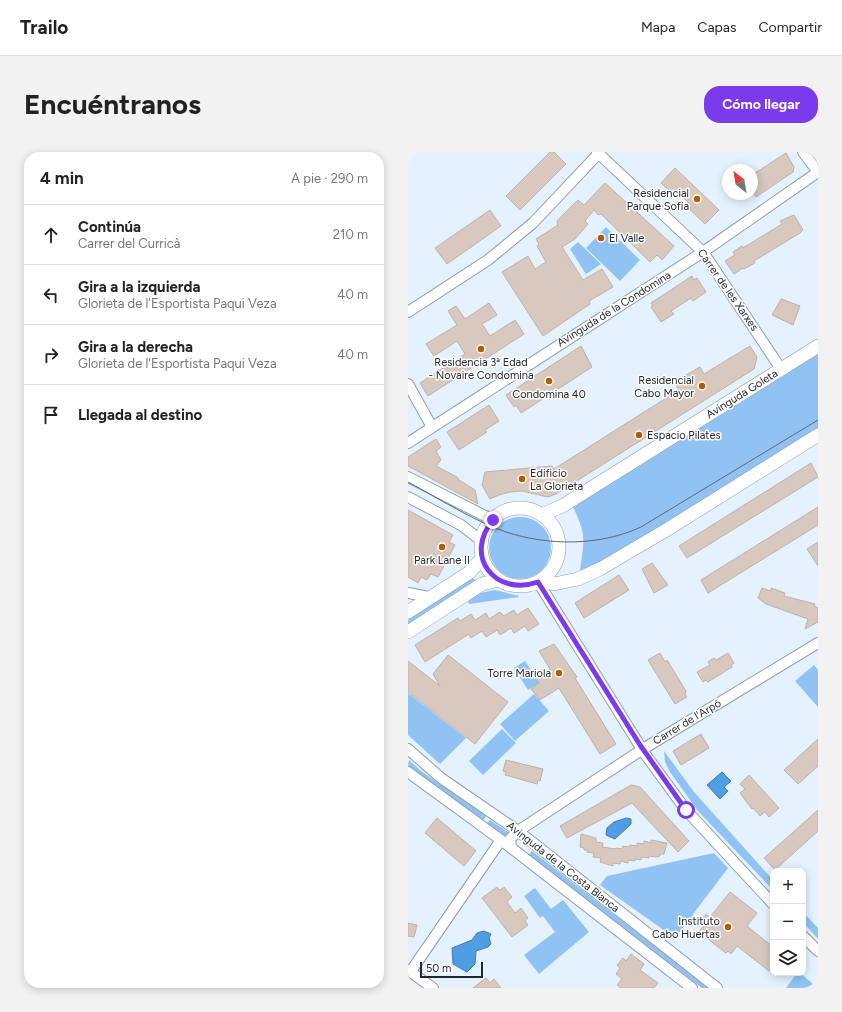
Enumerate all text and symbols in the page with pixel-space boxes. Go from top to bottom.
text: Trailo [20,16,68,39]
text: Mapa [641,19,675,36]
text: Capas [697,19,736,36]
text: Compartir [758,19,822,36]
button: Cómo llegar [704,86,818,123]
text: Encuéntranos [24,87,201,121]
north arrow [722,164,758,200]
text: 4 min [40,168,84,188]
text: A pie · 290 m [291,171,368,186]
place label: Residencial Parque Sofía [627,187,689,213]
marker: Residencial Parque Sofía [692,194,702,204]
text: Continúa [78,218,141,236]
icon: ahead [40,224,62,246]
text: 210 m [333,227,368,242]
place label: El Valle [609,232,644,245]
marker: El Valle [596,233,606,243]
text: Carrer del Curricà [78,236,180,251]
street label: Carrer de les Xarxes [695,247,761,333]
street label: Avinguda de la Condomina [555,269,673,349]
text: Gira a la izquierda [78,278,200,296]
icon: left [40,284,62,306]
text: 40 m [337,287,368,302]
text: Glorieta de l'Esportista Paqui Veza [78,296,277,311]
text: Gira a la derecha [78,338,193,356]
icon: right [40,344,62,366]
marker: Residencia 3ª Edad - Novaire Condomina [476,344,486,354]
text: 40 m [337,347,368,362]
text: Glorieta de l'Esportista Paqui Veza [78,356,277,371]
place label: Residencia 3ª Edad - Novaire Condomina [428,356,534,382]
street label: Avinguda Goleta [704,367,780,421]
place label: Residencial Cabo Mayor [634,374,694,400]
marker: Condomina 40 [544,376,554,386]
marker: Residencial Cabo Mayor [697,381,707,391]
place label: Condomina 40 [512,388,586,401]
icon: arrive [40,404,62,426]
text: Llegada al destino [78,406,202,424]
place label: Espacio Pilates [647,429,721,442]
marker: Espacio Pilates [634,430,644,440]
place label: Edificio La Glorieta [530,467,583,493]
marker: Edificio La Glorieta [517,474,527,484]
route end [484,511,502,529]
marker: Park Lane II [437,542,447,552]
place label: Park Lane II [414,554,470,567]
place label: Torre Mariola [487,667,551,680]
marker: Torre Mariola [554,668,564,678]
street label: Carrer de l'Arpó [651,697,723,747]
route start [677,801,695,819]
street label: Avinguda de la Costa Blanca [504,819,622,915]
map controls [770,868,806,976]
button: + [770,868,806,904]
button: − [770,904,806,940]
place label: Instituto Cabo Huertas [652,915,720,941]
marker: Instituto Cabo Huertas [723,922,733,932]
button: layers [770,940,806,976]
scale bar [420,960,483,979]
text: 50 m [426,962,451,975]

